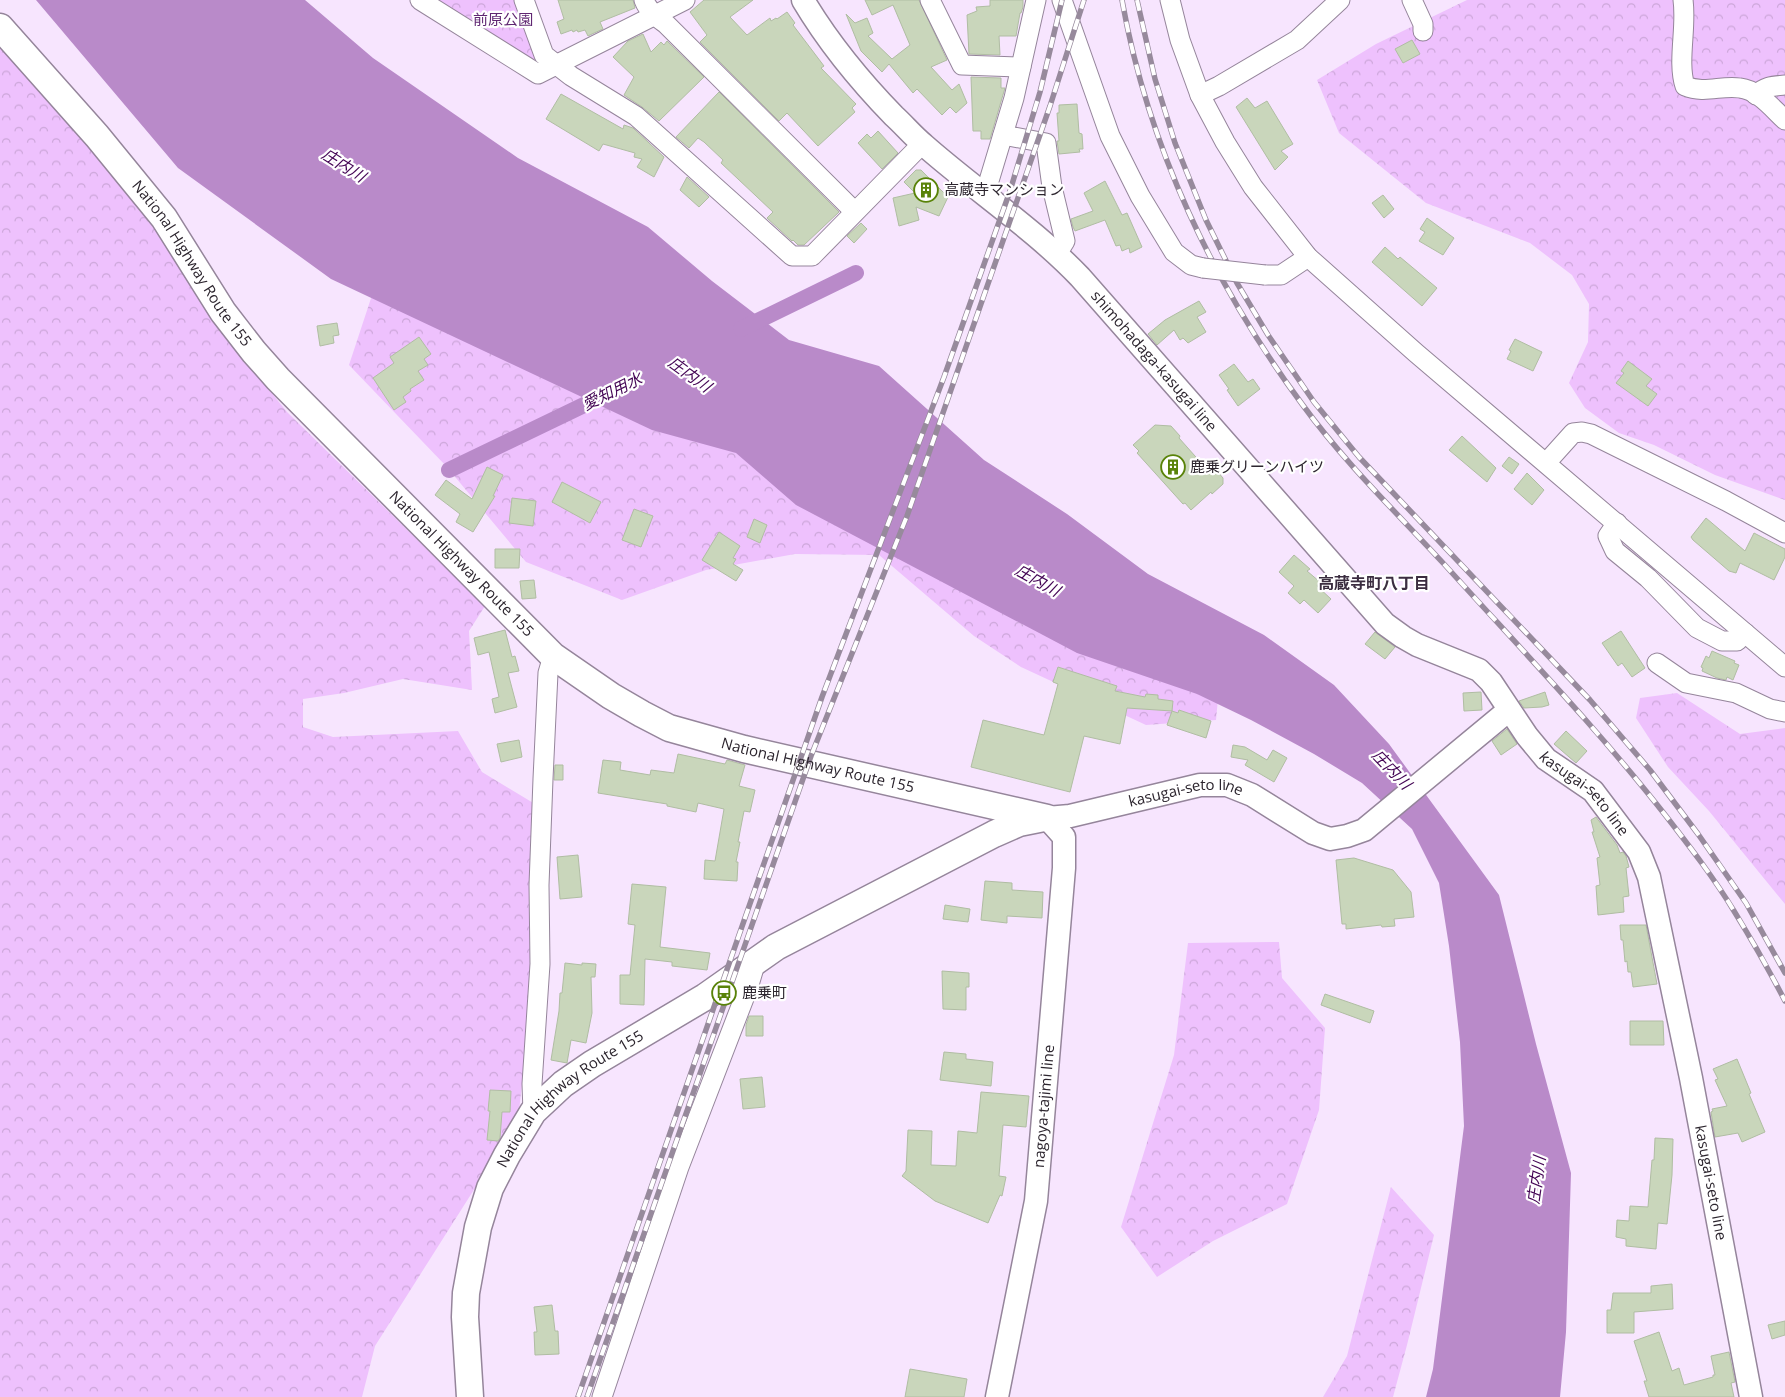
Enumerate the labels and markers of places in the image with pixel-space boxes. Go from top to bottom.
building icon: 高蔵寺マンション [913,177,939,203]
place label: 高蔵寺マンション [944,179,1064,199]
building icon: 鹿乗グリーンハイツ [1160,454,1186,480]
place label: 鹿乗グリーンハイツ [1190,456,1324,476]
bus stop icon: 鹿乗町 [711,980,737,1006]
place label: 鹿乗町 [742,982,787,1002]

